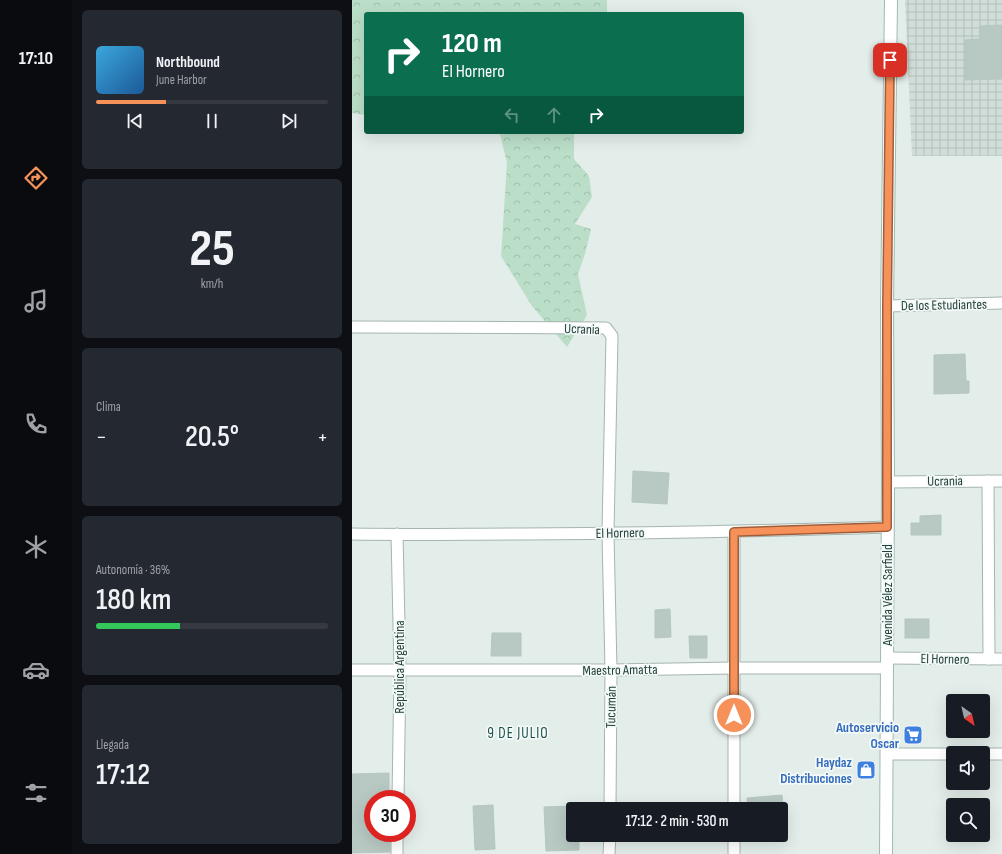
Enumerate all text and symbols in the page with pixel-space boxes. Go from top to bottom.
text: 120 m [442,27,502,60]
icon: right [376,28,428,80]
pin [873,43,907,77]
text: 17:10 [19,48,53,69]
icon: arrive [879,49,901,71]
text: Northbound [156,53,220,72]
text: El Hornero [442,61,505,82]
text: June Harbor [156,72,207,88]
icon: left [501,104,523,126]
icon: ahead [543,104,565,126]
icon: right [585,104,607,126]
icon: previous [124,110,146,132]
icon: pause [201,110,223,132]
icon: next [278,110,300,132]
icon: directions [22,164,50,192]
text: 25 [189,218,235,281]
text: km/h [201,276,223,292]
icon: music [22,287,50,315]
street label: De los Estudiantes [901,296,987,314]
street label: Ucrania [564,320,600,338]
text: Clima [96,399,121,415]
icon: phone [22,410,50,438]
text: 20.5° [185,419,239,455]
text: − [96,424,107,451]
text: + [317,424,328,451]
street label: Ucrania [927,472,963,490]
street label: El Hornero [595,524,645,542]
icon: climate [22,533,50,561]
street label: Avenida Vélez Sarfield [879,544,896,647]
text: Autonomía · 36% [96,562,170,578]
text: 180 km [96,582,171,618]
street label: República Argentina [391,620,408,714]
street label: El Hornero [920,650,970,668]
icon: car [22,656,50,684]
street label: Maestro Amatta [582,661,658,679]
street label: Tucumán [602,686,620,728]
position arrow [713,694,755,736]
north arrow [946,694,990,738]
map controls [946,694,990,842]
place label: Autoservicio Oscar [835,719,900,752]
district label: 9 DE JULIO [487,724,549,743]
supermarket icon: Autoservicio Oscar [902,724,924,746]
text: Llegada [96,737,129,753]
button: sound [946,746,990,790]
place label: Haydaz Distribuciones [780,754,853,787]
text: 17:12 [96,757,150,793]
shop icon: Haydaz Distribuciones [855,759,877,781]
icon: filters [22,779,50,807]
speed limit sign: 30 [364,790,416,842]
button: search [946,798,990,842]
text: 17:12 · 2 min · 530 m [625,812,729,831]

